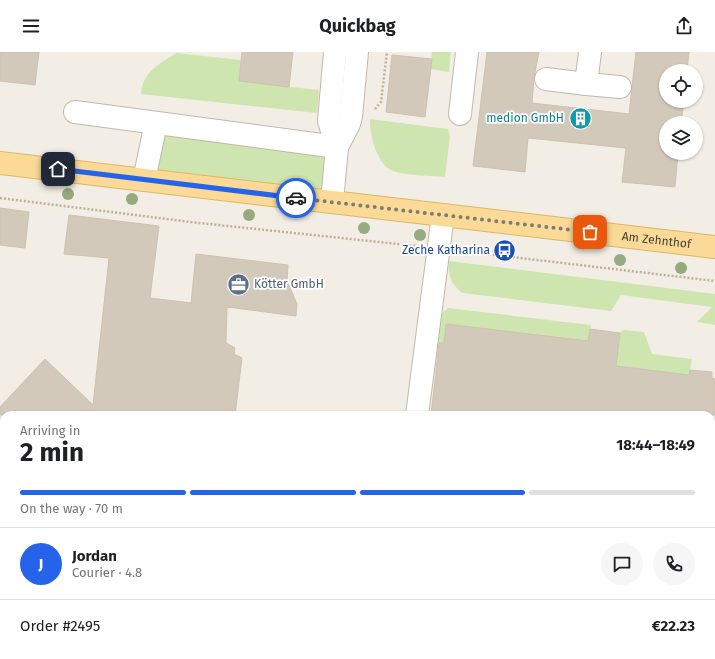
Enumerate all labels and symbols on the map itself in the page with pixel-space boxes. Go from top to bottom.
building icon: medion GmbH [567,105,593,131]
place label: medion GmbH [486,111,564,125]
pin [41,152,75,186]
courier [276,178,316,218]
pin [573,215,607,249]
street label: Am Zehnthof [621,229,693,251]
bus stop icon: Zeche Katharina [492,237,518,263]
place label: Zeche Katharina [402,243,490,257]
office icon: Kötter GmbH [225,271,251,297]
place label: Kötter GmbH [254,277,324,291]

